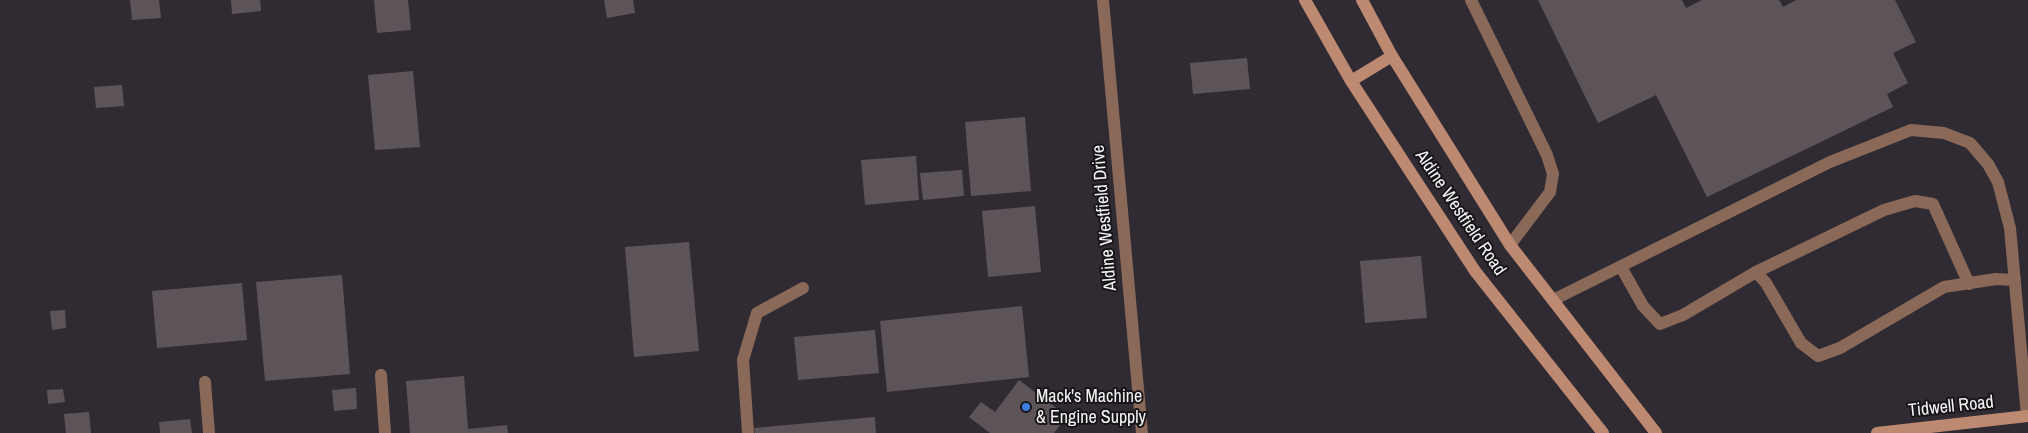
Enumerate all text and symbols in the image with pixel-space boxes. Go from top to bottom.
street label: Aldine Westfield Drive [1088,144,1122,292]
street label: Aldine Westfield Road [1410,146,1510,280]
place label: Mack's Machine & Engine Supply [1036,386,1146,428]
street label: Tidwell Road [1907,392,1995,422]
marker: Mack's Machine & Engine Supply [1020,401,1032,413]

